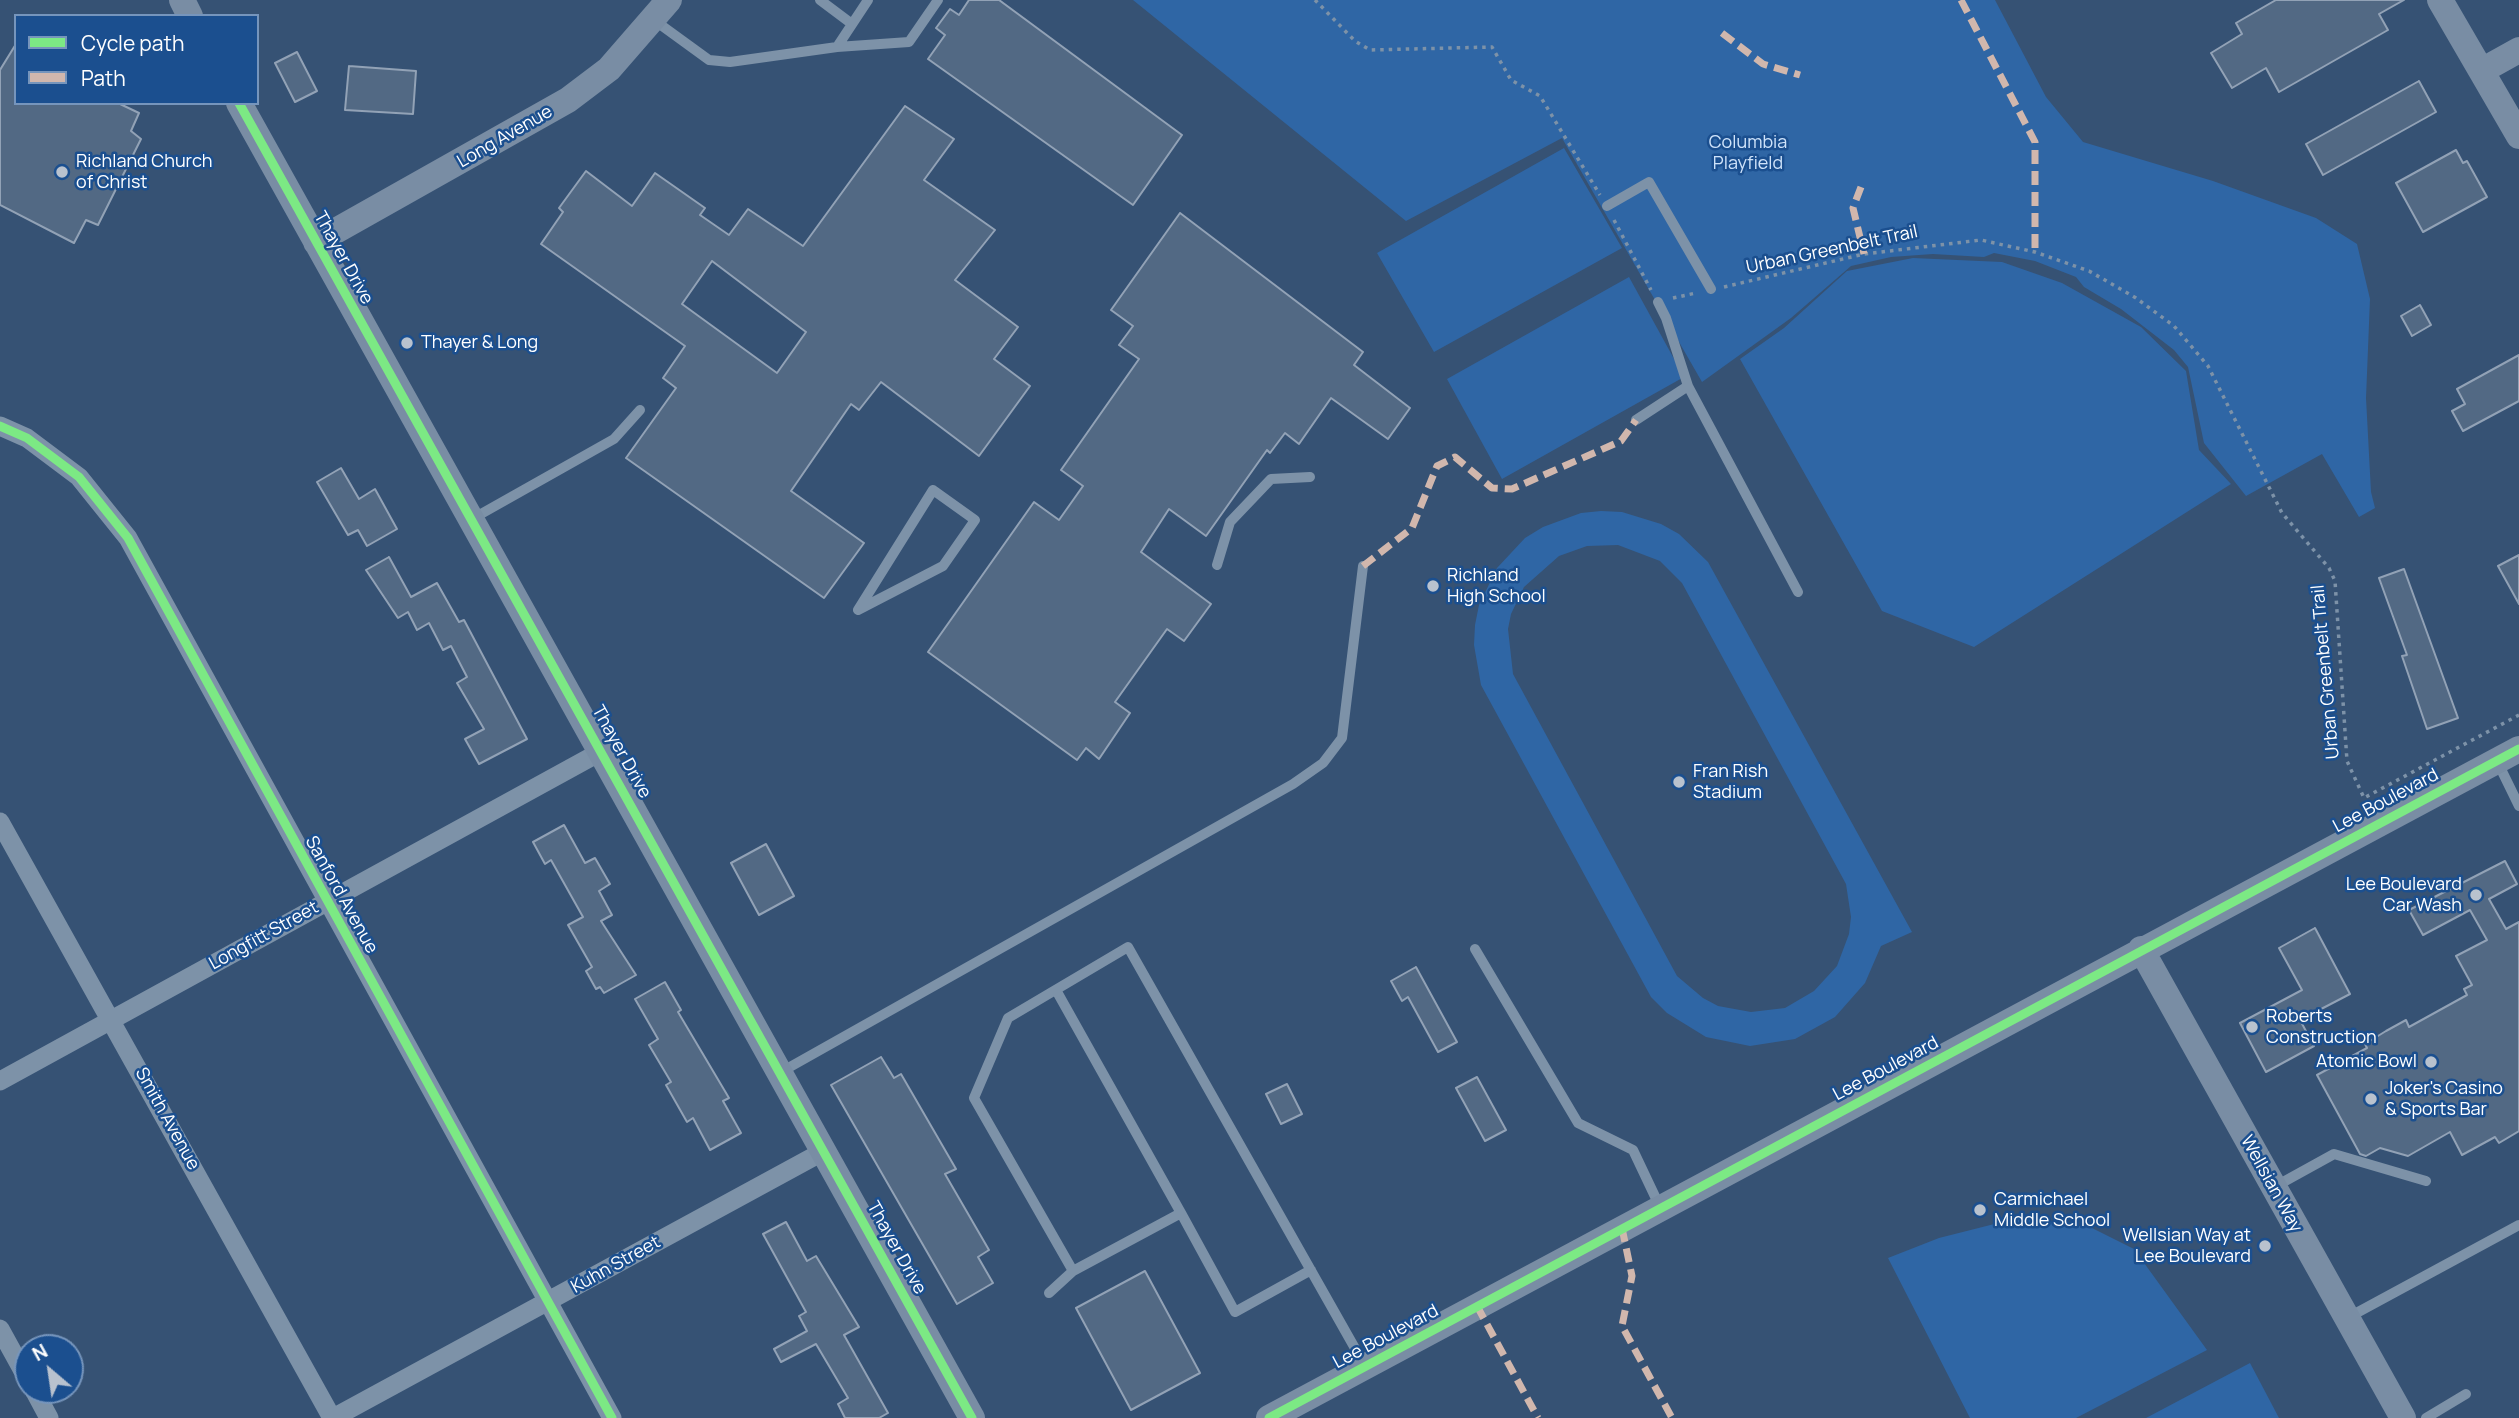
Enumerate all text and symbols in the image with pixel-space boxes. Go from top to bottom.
legend [14,14,259,105]
text: Cycle path [81,29,184,57]
text: Path [81,64,126,92]
street label: Long Avenue [454,101,556,173]
park label: Columbia Playfield [1709,132,1787,174]
place label: Richland Church of Christ [76,151,213,194]
marker: Richland Church of Christ [54,164,70,180]
street label: Thayer Drive [309,208,377,308]
street label: Urban Greenbelt Trail [1744,221,1920,279]
place label: Thayer & Long [421,332,538,354]
marker: Thayer & Long [399,335,415,351]
place label: Richland High School [1447,565,1546,608]
marker: Richland High School [1425,578,1441,594]
street label: Urban Greenbelt Trail [2308,584,2344,760]
street label: Thayer Drive [587,702,655,802]
place label: Fran Rish Stadium [1693,761,1768,804]
street label: Lee Boulevard [2330,764,2442,838]
marker: Fran Rish Stadium [1671,774,1687,790]
street label: Sanford Avenue [300,833,382,957]
place label: Lee Boulevard Car Wash [2346,874,2462,917]
marker: Lee Boulevard Car Wash [2468,887,2484,903]
street label: Longfitt Street [205,897,323,975]
place label: Roberts Construction [2266,1006,2377,1048]
marker: Roberts Construction [2244,1019,2260,1035]
street label: Lee Boulevard [1830,1032,1942,1106]
place label: Atomic Bowl [2316,1051,2417,1073]
marker: Atomic Bowl [2423,1054,2439,1070]
street label: Smith Avenue [130,1064,204,1174]
place label: Joker's Casino & Sports Bar [2385,1078,2503,1120]
marker: Joker's Casino & Sports Bar [2363,1091,2379,1107]
street label: Wellsian Way [2235,1132,2307,1236]
place label: Carmichael Middle School [1994,1189,2110,1232]
street label: Thayer Drive [862,1198,930,1298]
marker: Carmichael Middle School [1972,1202,1988,1218]
place label: Wellsian Way at Lee Boulevard [2123,1225,2251,1268]
street label: Kuhn Street [568,1232,664,1298]
marker: Wellsian Way at Lee Boulevard [2257,1238,2273,1254]
street label: Lee Boulevard [1330,1300,1442,1374]
north arrow [14,1334,84,1404]
text: N [28,1338,52,1367]

